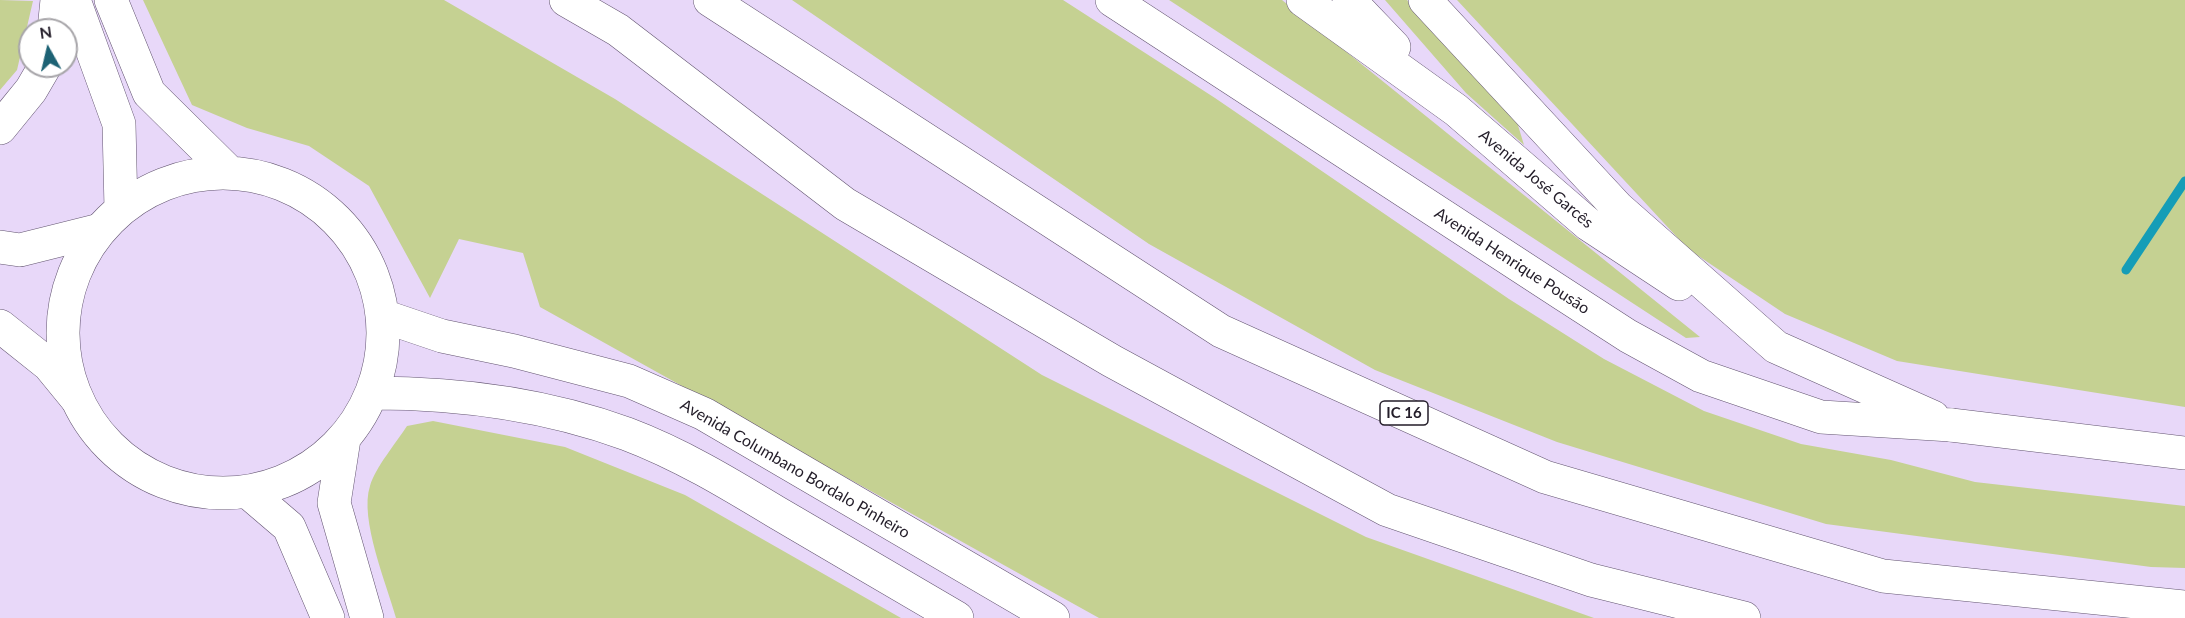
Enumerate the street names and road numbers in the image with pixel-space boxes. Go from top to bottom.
street label: Avenida José Garcês [1475,126,1597,232]
street label: Avenida Henrique Pousão [1431,204,1593,318]
street label: Avenida Columbano Bordalo Pinheiro [677,395,913,543]
road number: IC 16 [1380,401,1428,425]

